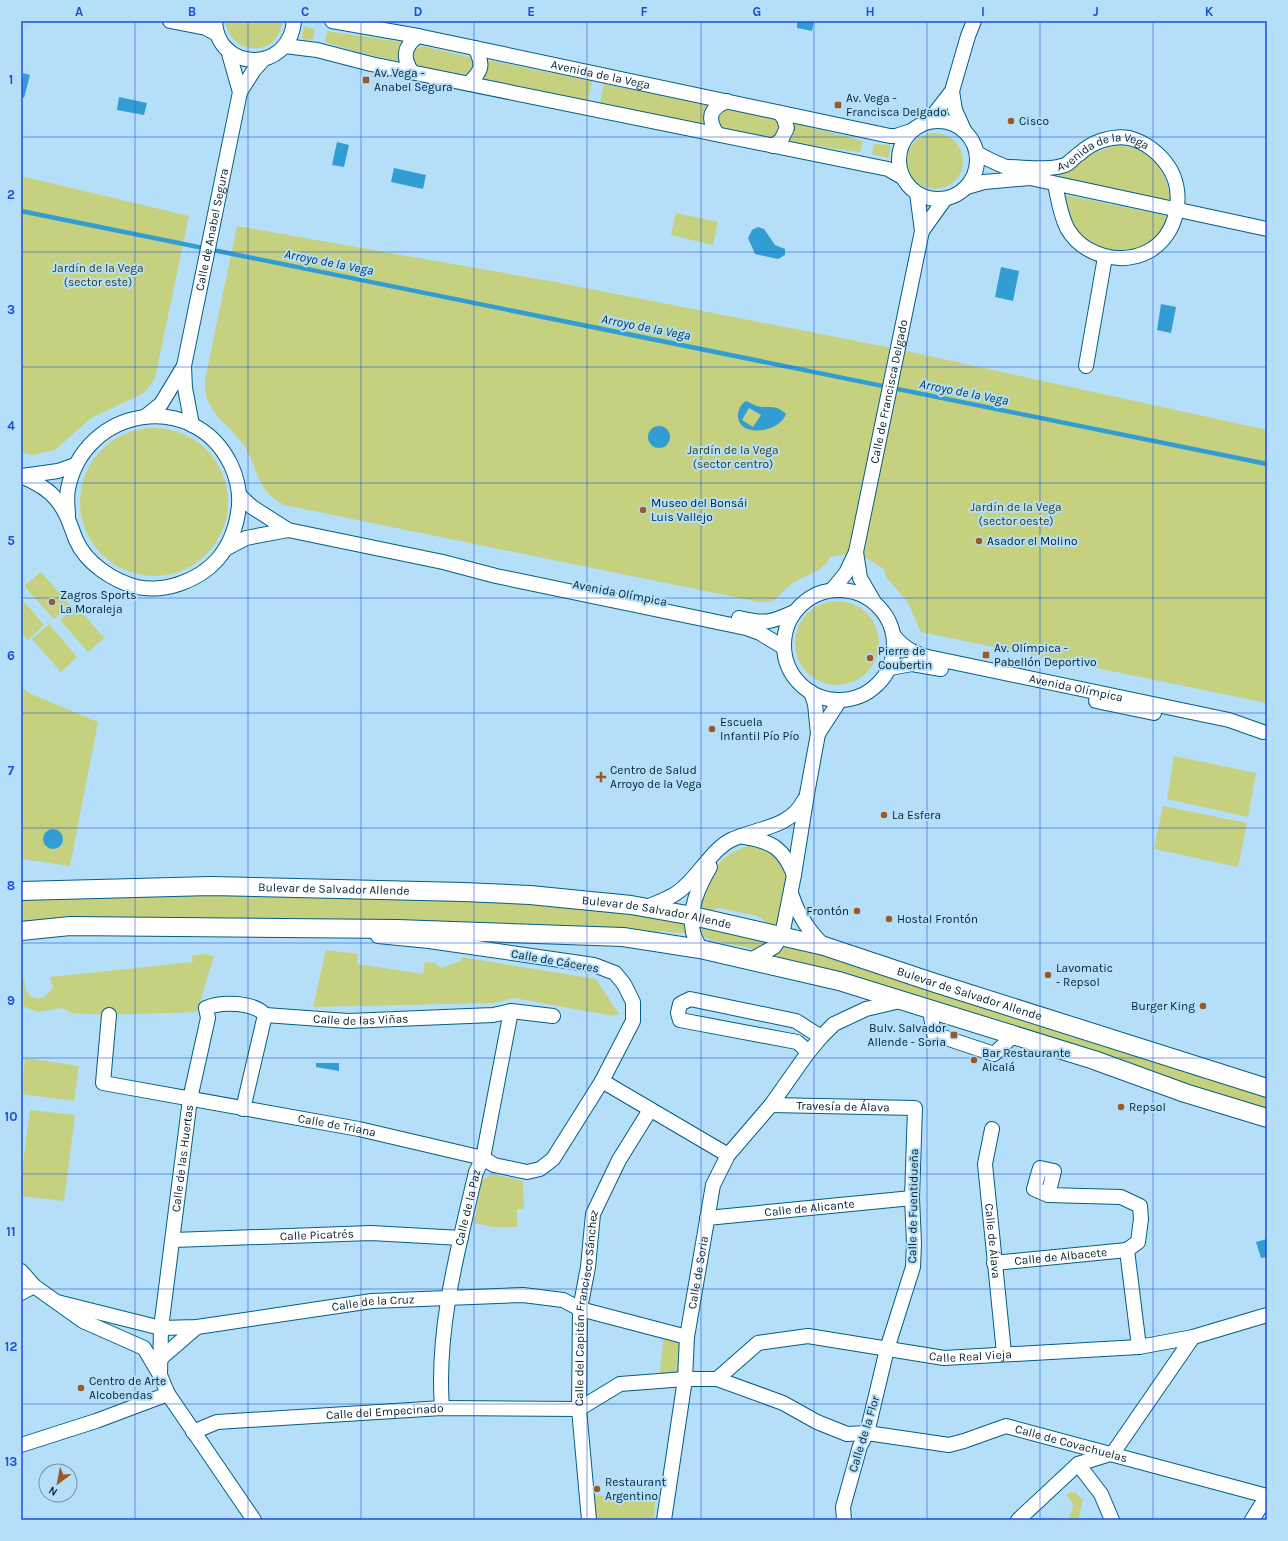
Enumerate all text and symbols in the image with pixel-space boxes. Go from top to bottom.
text: A [75,4,83,19]
text: B [188,4,196,19]
text: C [301,4,309,19]
text: D [414,4,423,19]
text: E [527,4,535,19]
text: F [640,4,648,19]
text: G [753,4,761,19]
text: H [865,4,875,19]
text: I [981,4,985,19]
text: J [1093,4,1099,19]
text: K [1205,4,1214,19]
street label: Avenida de la Vega [550,57,652,92]
place label: Av. Vega - Anabel Segura [374,66,453,94]
text: 1 [9,72,13,87]
marker: Av. Vega - Anabel Segura [361,75,371,85]
place label: Av. Vega - Francisca Delgado [846,91,947,119]
marker: Av. Vega - Francisca Delgado [833,100,843,110]
place label: Cisco [1019,114,1049,128]
marker: Cisco [1006,116,1016,126]
street label: Avenida de la Vega [1056,130,1152,174]
street label: Calle de Anabel Segura [193,167,231,292]
text: 2 [7,187,15,202]
water label: Arroyo de la Vega [283,246,375,278]
park label: Jardín de la Vega (sector este) [52,261,144,289]
text: 3 [7,302,15,317]
water label: Arroyo de la Vega [600,311,692,343]
street label: Calle de Francisca Delgado [867,318,911,465]
water label: Arroyo de la Vega [918,376,1010,408]
text: 4 [7,418,15,433]
park label: Jardín de la Vega (sector centro) [687,443,779,471]
place label: Museo del Bonsái Luis Vallejo [651,496,748,524]
park label: Jardín de la Vega (sector oeste) [970,500,1062,528]
marker: Museo del Bonsái Luis Vallejo [638,505,648,515]
text: 5 [7,533,15,548]
place label: Asador el Molino [987,534,1078,548]
marker: Asador el Molino [974,536,984,546]
street label: Avenida Olímpica [572,577,668,609]
place label: Zagros Sports La Moraleja [60,588,137,616]
marker: Zagros Sports La Moraleja [47,597,57,607]
place label: Av. Olímpica - Pabellón Deportivo [994,641,1097,669]
place label: Pierre de Coubertin [878,644,932,672]
text: 6 [7,648,15,663]
marker: Av. Olímpica - Pabellón Deportivo [981,650,991,660]
marker: Pierre de Coubertin [865,653,875,663]
street label: Avenida Olímpica [1028,671,1124,705]
place label: Escuela Infantil Pío Pío [720,715,799,743]
marker: Escuela Infantil Pío Pío [707,724,717,734]
text: 7 [8,763,15,778]
place label: Centro de Salud Arroyo de la Vega [610,763,702,791]
marker: Centro de Salud Arroyo de la Vega [595,771,607,783]
place label: La Esfera [892,808,941,822]
marker: La Esfera [879,810,889,820]
text: 8 [7,878,15,893]
street label: Bulevar de Salvador Allende [258,880,410,898]
street label: Bulevar de Salvador Allende [581,893,733,932]
place label: Frontón [806,904,849,918]
marker: Frontón [852,906,862,916]
place label: Hostal Frontón [897,912,978,926]
marker: Hostal Frontón [884,914,894,924]
street label: Calle de Cáceres [510,946,600,976]
place label: Lavomatic - Repsol [1056,961,1113,989]
street label: Bulevar de Salvador Allende [895,964,1044,1023]
marker: Lavomatic - Repsol [1043,970,1053,980]
text: 9 [7,993,15,1008]
place label: Burger King [1131,999,1195,1013]
marker: Burger King [1198,1001,1208,1011]
street label: Calle de las Viñas [313,1011,409,1028]
place label: Bulv. Salvador Allende - Soria [868,1021,947,1049]
marker: Bulv. Salvador Allende - Soria [949,1030,959,1040]
place label: Bar Restaurante Alcalá [982,1046,1070,1074]
marker: Bar Restaurante Alcalá [969,1055,979,1065]
street label: Travesía de Álava [796,1099,890,1114]
place label: Repsol [1129,1100,1166,1114]
marker: Repsol [1116,1102,1126,1112]
street label: Calle de las Huertas [169,1104,196,1213]
text: 10 [5,1109,17,1124]
street label: Calle de Triana [297,1111,377,1140]
street label: Calle de Fuentidueña [905,1148,921,1264]
street label: Calle de la Paz [452,1168,483,1247]
street label: Calle de Alicante [764,1197,855,1219]
street label: Calle de Álava [982,1203,1003,1279]
street label: Calle del Capitán Francisco Sánchez [572,1207,601,1406]
text: 11 [6,1224,16,1239]
street label: Calle Picatrés [280,1227,354,1243]
street label: Calle de Soria [685,1235,711,1310]
street label: Calle de Albacete [1014,1245,1108,1268]
street label: Calle de la Cruz [331,1292,415,1314]
text: 12 [5,1339,17,1354]
street label: Calle Real Vieja [928,1347,1012,1365]
place label: Centro de Arte Alcobendas [89,1374,166,1402]
marker: Centro de Arte Alcobendas [76,1383,86,1393]
street label: Calle de la Flor [846,1393,882,1474]
street label: Calle del Empecinado [325,1401,444,1422]
street label: Calle de Covachuelas [1014,1422,1129,1465]
text: 13 [5,1454,17,1469]
north arrow [38,1463,78,1503]
place label: Restaurant Argentino [605,1475,666,1503]
text: N [46,1483,60,1499]
marker: Restaurant Argentino [592,1484,602,1494]

